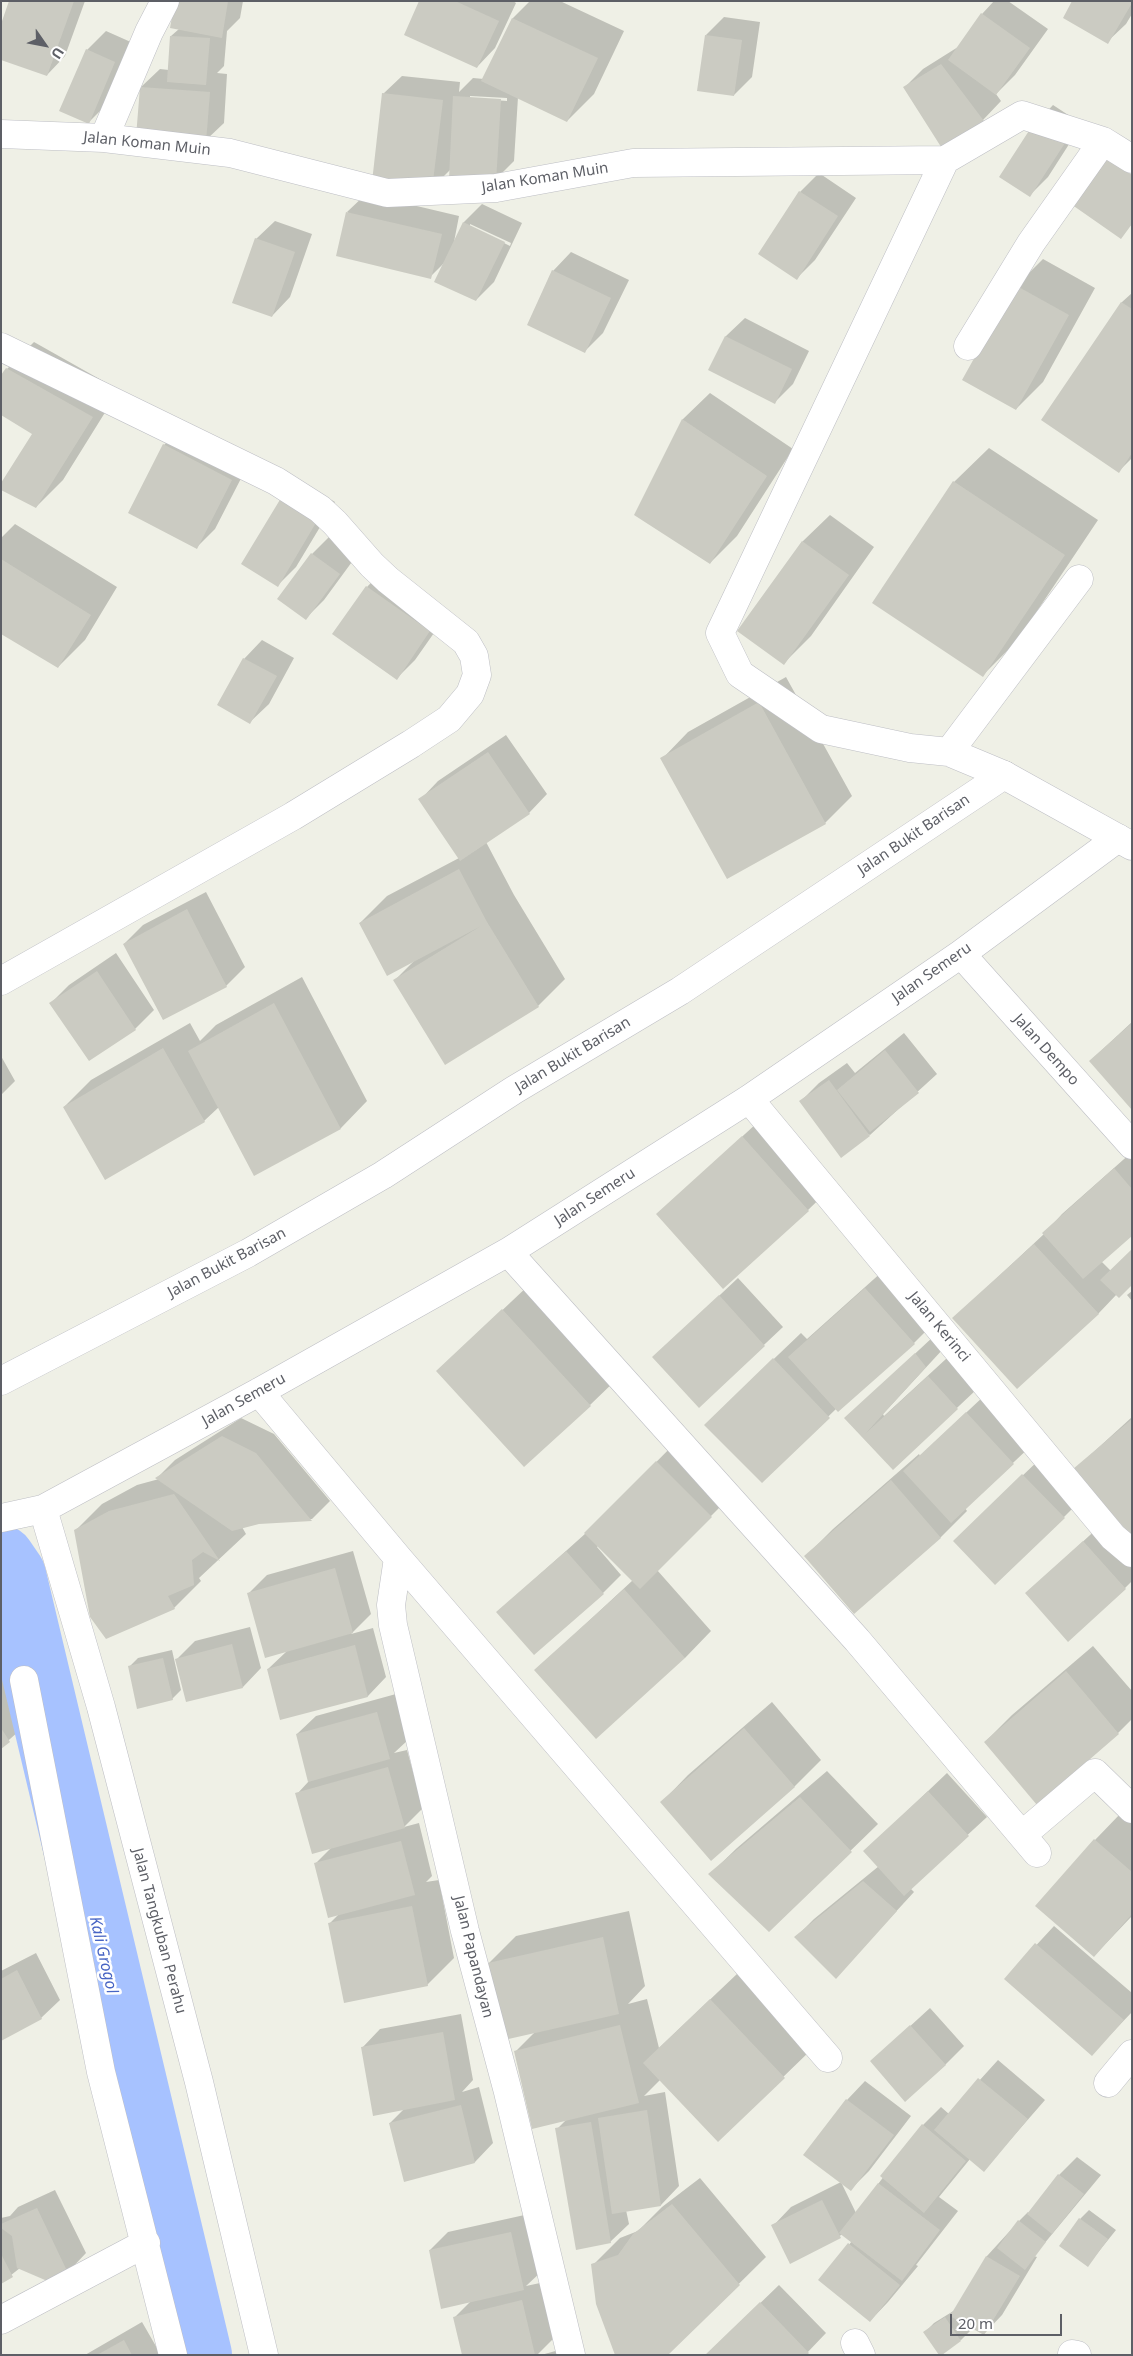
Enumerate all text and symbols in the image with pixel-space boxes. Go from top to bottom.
north arrow [20,20,70,70]
text: U [47,44,69,63]
street label: Jalan Koman Muin [82,128,212,160]
street label: Jalan Koman Muin [480,159,610,197]
street label: Jalan Bukit Barisan [855,791,973,879]
street label: Jalan Semeru [889,939,975,1007]
street label: Jalan Dempo [1009,1011,1083,1089]
street label: Jalan Bukit Barisan [512,1013,634,1097]
street label: Jalan Semeru [551,1164,639,1230]
street label: Jalan Bukit Barisan [165,1224,289,1302]
street label: Jalan Kerinci [904,1288,974,1366]
street label: Jalan Semeru [199,1370,289,1430]
street label: Jalan Tangkuban Perahu [128,1846,190,2016]
street label: Jalan Papandayan [449,1894,497,2020]
water label: Kali Grogol [85,1914,121,1996]
scale bar [953,2304,1066,2336]
text: 20 m [958,2313,993,2333]

